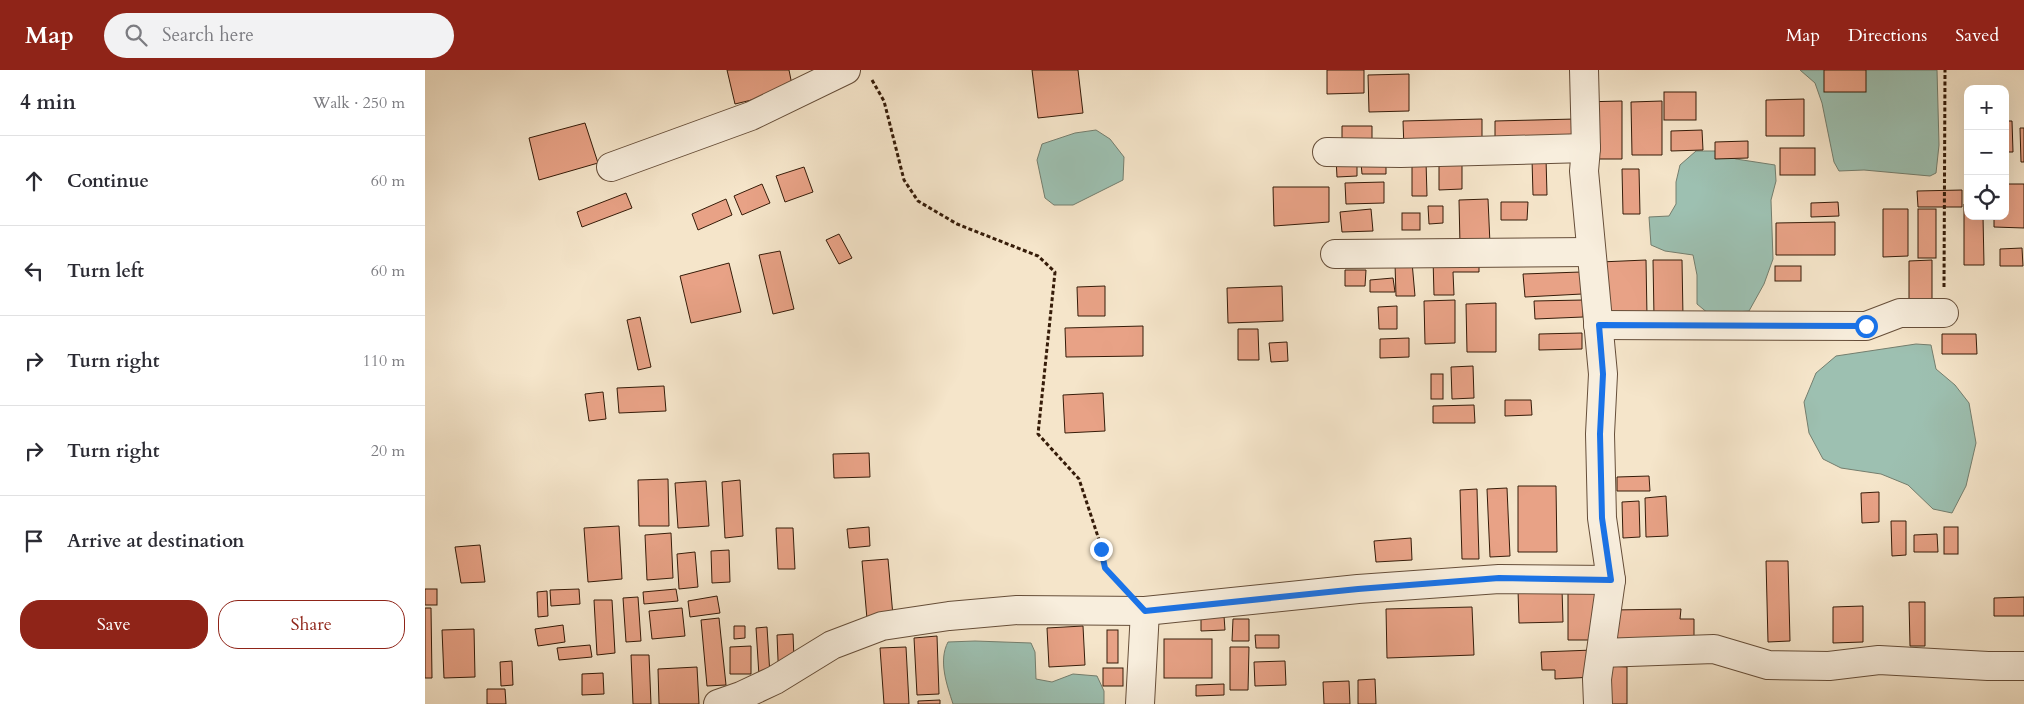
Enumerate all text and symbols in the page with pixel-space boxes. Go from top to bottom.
search box [104,13,454,58]
text: Map [25,19,74,52]
icon: search [122,21,150,49]
text: Search here [162,22,254,48]
text: Map [1786,23,1820,48]
text: Directions [1848,23,1927,48]
text: Saved [1955,23,1999,48]
map controls [1964,85,2009,220]
button: + [1964,85,2009,130]
text: 4 min [20,88,76,117]
text: Walk · 250 m [313,92,405,114]
button: − [1964,130,2009,175]
icon: ahead [20,167,48,195]
text: Continue [67,168,149,194]
text: 60 m [371,170,405,192]
button: locate [1964,175,2009,220]
icon: left [20,257,48,285]
text: Turn left [67,258,144,284]
text: 60 m [371,260,405,282]
route start [1855,315,1878,338]
icon: right [20,347,48,375]
text: Turn right [67,348,159,374]
text: 110 m [363,350,405,372]
icon: right [20,437,48,465]
text: Turn right [67,438,159,464]
text: 20 m [371,440,405,462]
icon: arrive [20,527,48,555]
text: Arrive at destination [67,528,244,554]
route end [1090,538,1113,561]
button: Save [20,600,208,649]
button: Share [218,600,405,649]

